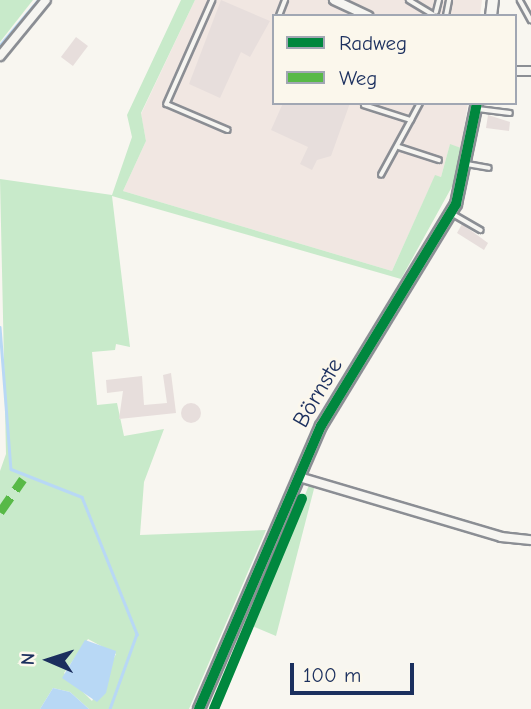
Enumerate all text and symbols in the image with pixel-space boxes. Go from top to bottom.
legend [272,14,517,105]
text: Radweg [339,31,407,55]
text: Weg [339,66,377,90]
street label: Börnste [287,354,349,432]
north arrow [14,625,84,695]
scale bar [293,650,417,694]
text: N [17,652,39,666]
text: 100 m [303,663,361,687]

